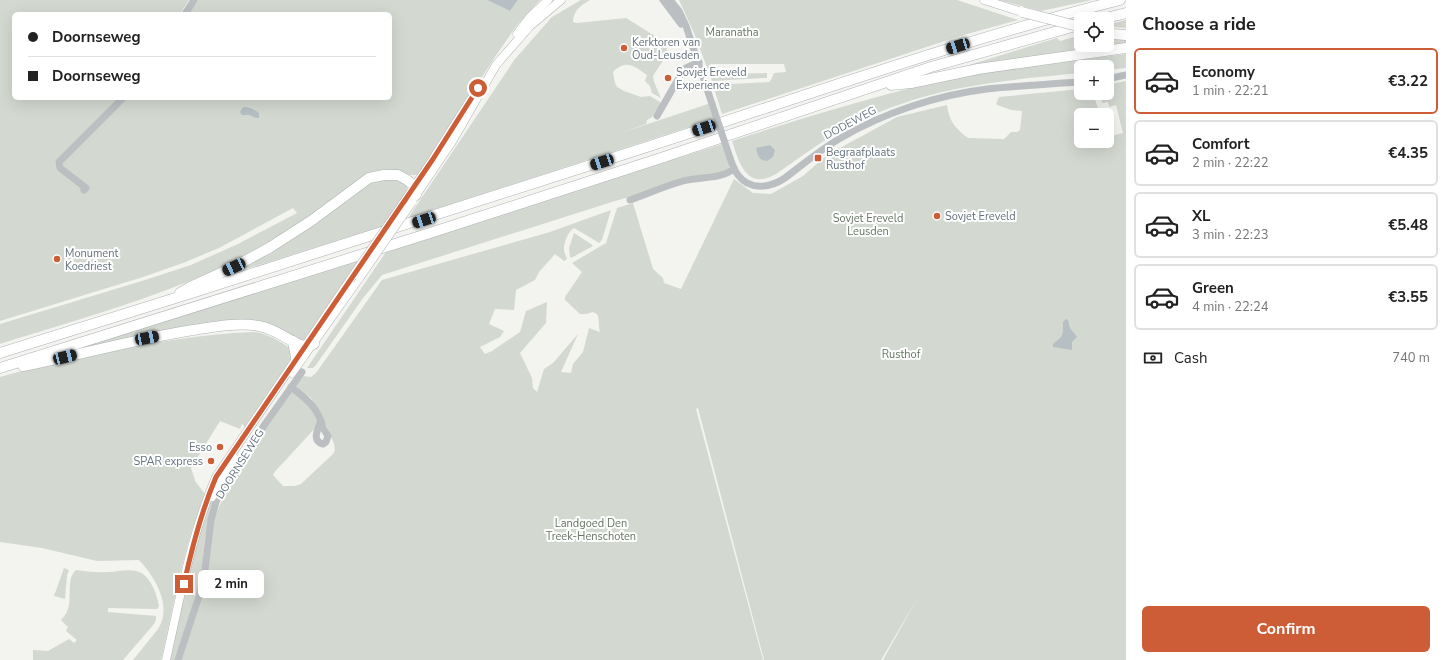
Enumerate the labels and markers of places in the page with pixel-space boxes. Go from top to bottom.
place label: Kerktoren van Oud-Leusden [632,35,700,63]
marker: Kerktoren van Oud-Leusden [619,43,629,53]
place label: Sovjet Ereveld Experience [676,65,747,93]
marker: Sovjet Ereveld Experience [663,73,673,83]
place label: Begraafplaats Rusthof [826,145,895,173]
marker: Begraafplaats Rusthof [813,153,823,163]
place label: Sovjet Ereveld [945,209,1016,224]
marker: Sovjet Ereveld [932,211,942,221]
place label: Monument Koedriest [65,246,118,274]
marker: Monument Koedriest [52,254,62,264]
place label: Esso [189,440,212,455]
marker: Esso [215,442,225,452]
place label: SPAR express [134,454,203,469]
marker: SPAR express [206,456,216,466]

